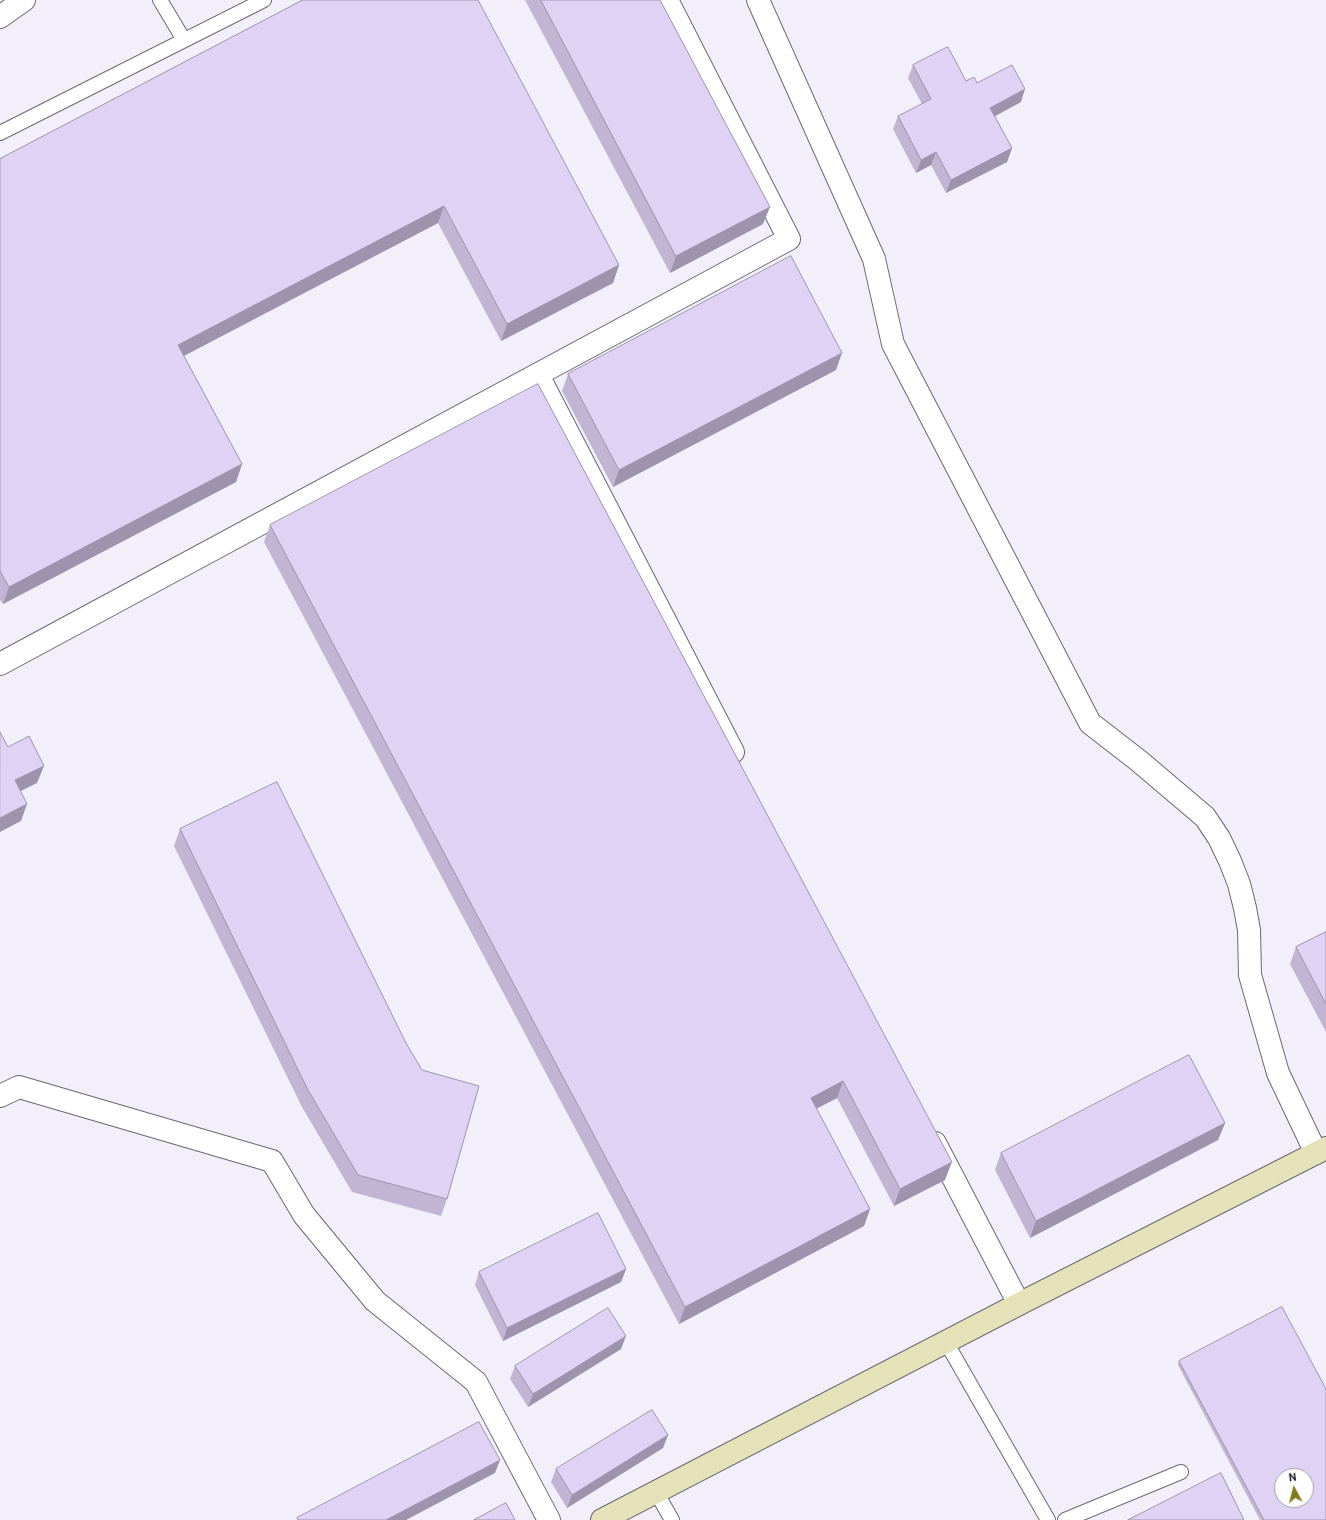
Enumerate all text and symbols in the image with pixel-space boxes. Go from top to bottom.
north arrow [1274,1468,1314,1508]
text: N [1288,1470,1297,1485]

